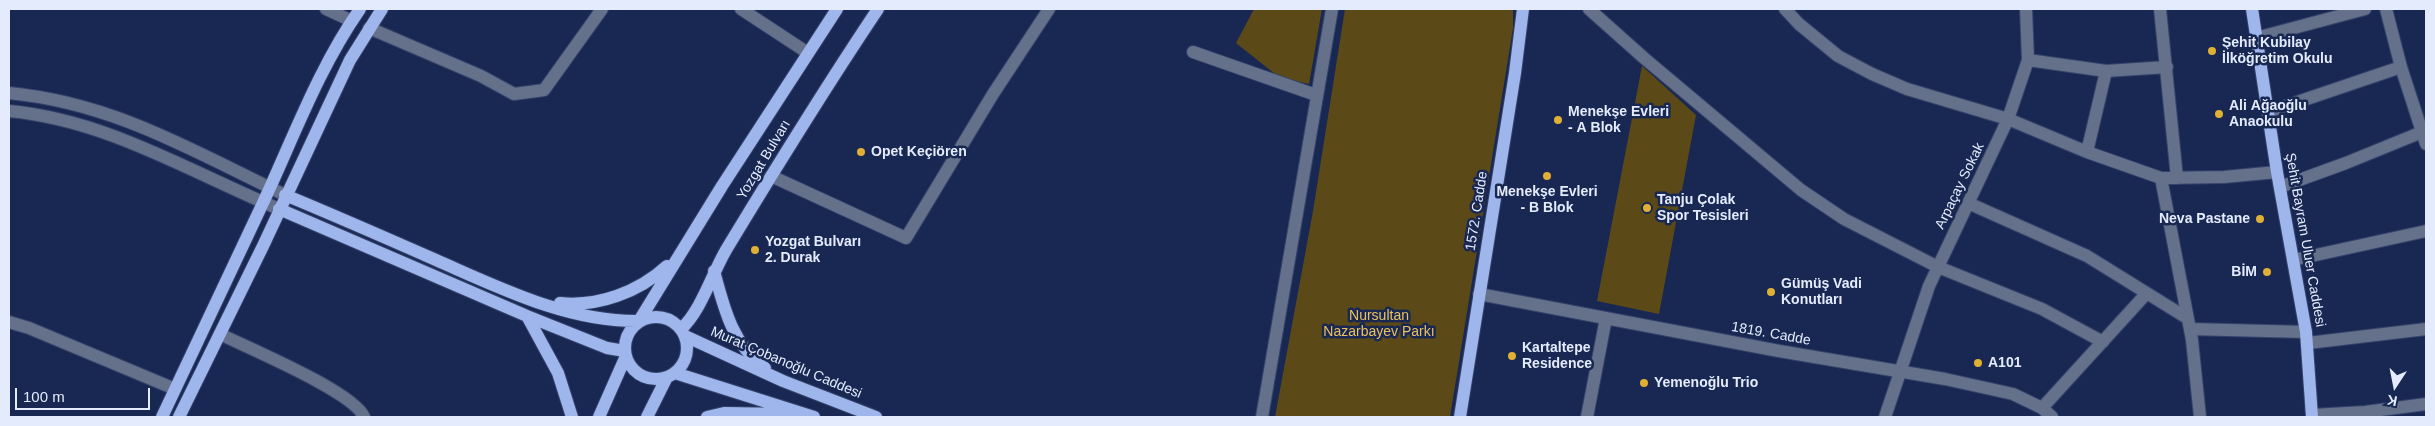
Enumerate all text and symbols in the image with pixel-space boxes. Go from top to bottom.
place label: Şehit Kubilay İlköğretim Okulu [2222,35,2332,68]
marker: Şehit Kubilay İlköğretim Okulu [2206,45,2218,57]
place label: Ali Ağaoğlu Anaokulu [2229,98,2307,130]
place label: Menekşe Evleri - A Blok [1568,104,1669,136]
marker: Ali Ağaoğlu Anaokulu [2213,108,2225,120]
marker: Menekşe Evleri - A Blok [1552,114,1564,126]
street label: Yozgat Bulvarı [734,117,794,203]
street label: Arpaçay Sokak [1932,140,1988,232]
place label: Opet Keçiören [871,144,967,160]
marker: Opet Keçiören [855,146,867,158]
street label: Şehit Bayram Uluer Caddesi [2281,152,2329,328]
street label: 1572. Cadde [1462,170,1492,252]
marker: Menekşe Evleri - B Blok [1541,170,1553,182]
place label: Menekşe Evleri - B Blok [1496,184,1598,216]
place label: Tanju Çolak Spor Tesisleri [1657,192,1749,224]
marker: Tanju Çolak Spor Tesisleri [1641,202,1653,214]
place label: Neva Pastane [2159,211,2250,227]
marker: Neva Pastane [2254,213,2266,225]
place label: Yozgat Bulvarı 2. Durak [765,234,861,266]
marker: Yozgat Bulvarı 2. Durak [749,244,761,256]
place label: BİM [2231,264,2257,280]
marker: BİM [2261,266,2273,278]
place label: Gümüş Vadi Konutları [1781,276,1862,308]
marker: Gümüş Vadi Konutları [1765,286,1777,298]
park label: Nursultan Nazarbayev Parkı [1323,308,1435,341]
street label: 1819. Cadde [1730,319,1812,349]
street label: Murat Çobanoğlu Caddesi [708,323,864,403]
place label: Kartaltepe Residence [1522,340,1592,372]
marker: Kartaltepe Residence [1506,350,1518,362]
place label: A101 [1988,355,2021,371]
marker: A101 [1972,357,1984,369]
north arrow [2370,361,2420,411]
place label: Yemenoğlu Trio [1654,375,1758,391]
marker: Yemenoğlu Trio [1638,377,1650,389]
scale bar [18,378,152,410]
text: 100 m [23,388,65,405]
text: K [2386,392,2399,410]

